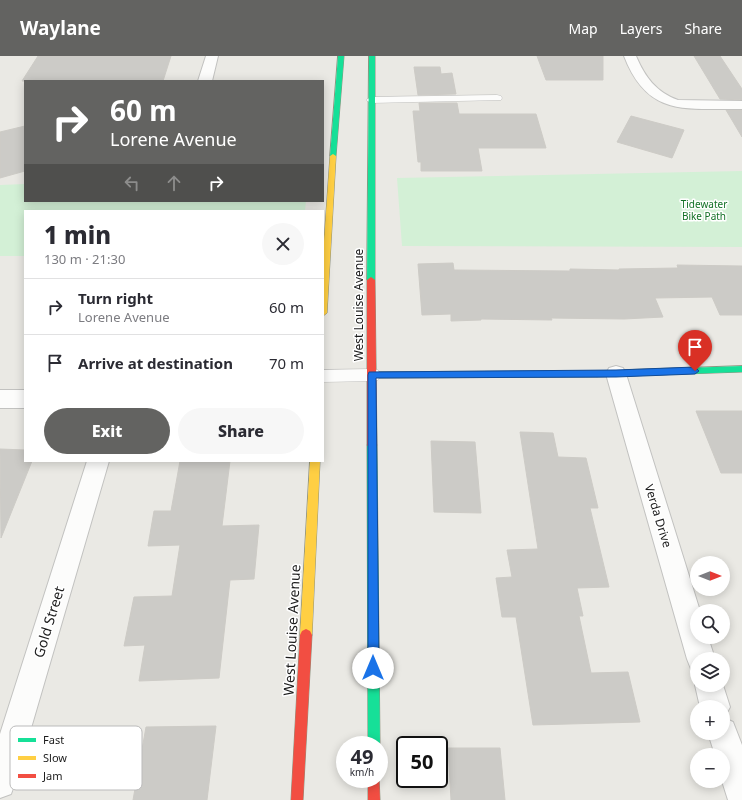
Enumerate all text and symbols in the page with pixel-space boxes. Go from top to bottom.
text: Waylane [20,15,101,41]
text: Map [569,19,598,38]
text: Layers [620,19,662,38]
text: Share [684,19,722,38]
text: 60 m [110,91,177,129]
icon: right [44,96,96,148]
text: Lorene Avenue [110,127,237,151]
icon: left [121,172,143,194]
icon: ahead [163,172,185,194]
icon: right [205,172,227,194]
park label: Tidewater Bike Path [681,197,727,223]
text: 1 min [44,218,111,251]
button: close [262,223,304,265]
street label: West Louise Avenue [350,248,367,361]
text: 130 m · 21:30 [44,250,125,268]
text: Turn right [78,288,153,308]
icon: right [44,296,66,318]
text: 60 m [269,297,304,317]
text: Lorene Avenue [78,308,170,326]
pin [678,330,712,371]
icon: arrive [684,336,706,358]
icon: arrive [44,352,66,374]
text: Arrive at destination [78,353,233,373]
text: 70 m [269,353,304,373]
button: Exit [44,408,170,454]
button: Share [178,408,304,454]
street label: Verda Drive [641,482,676,550]
north arrow [690,556,730,596]
map controls [690,556,730,788]
street label: West Louise Avenue [279,564,304,696]
street label: Gold Street [29,584,68,660]
button: search [690,604,730,644]
position arrow [352,647,394,689]
button: layers [690,652,730,692]
button: + [690,700,730,740]
legend [10,726,142,790]
text: Fast [43,732,64,747]
speed limit sign: 50 [396,736,448,788]
text: 49 [351,743,373,770]
button: − [690,748,730,788]
text: Slow [43,750,67,765]
text: km/h [350,765,374,779]
text: Jam [42,768,62,783]

